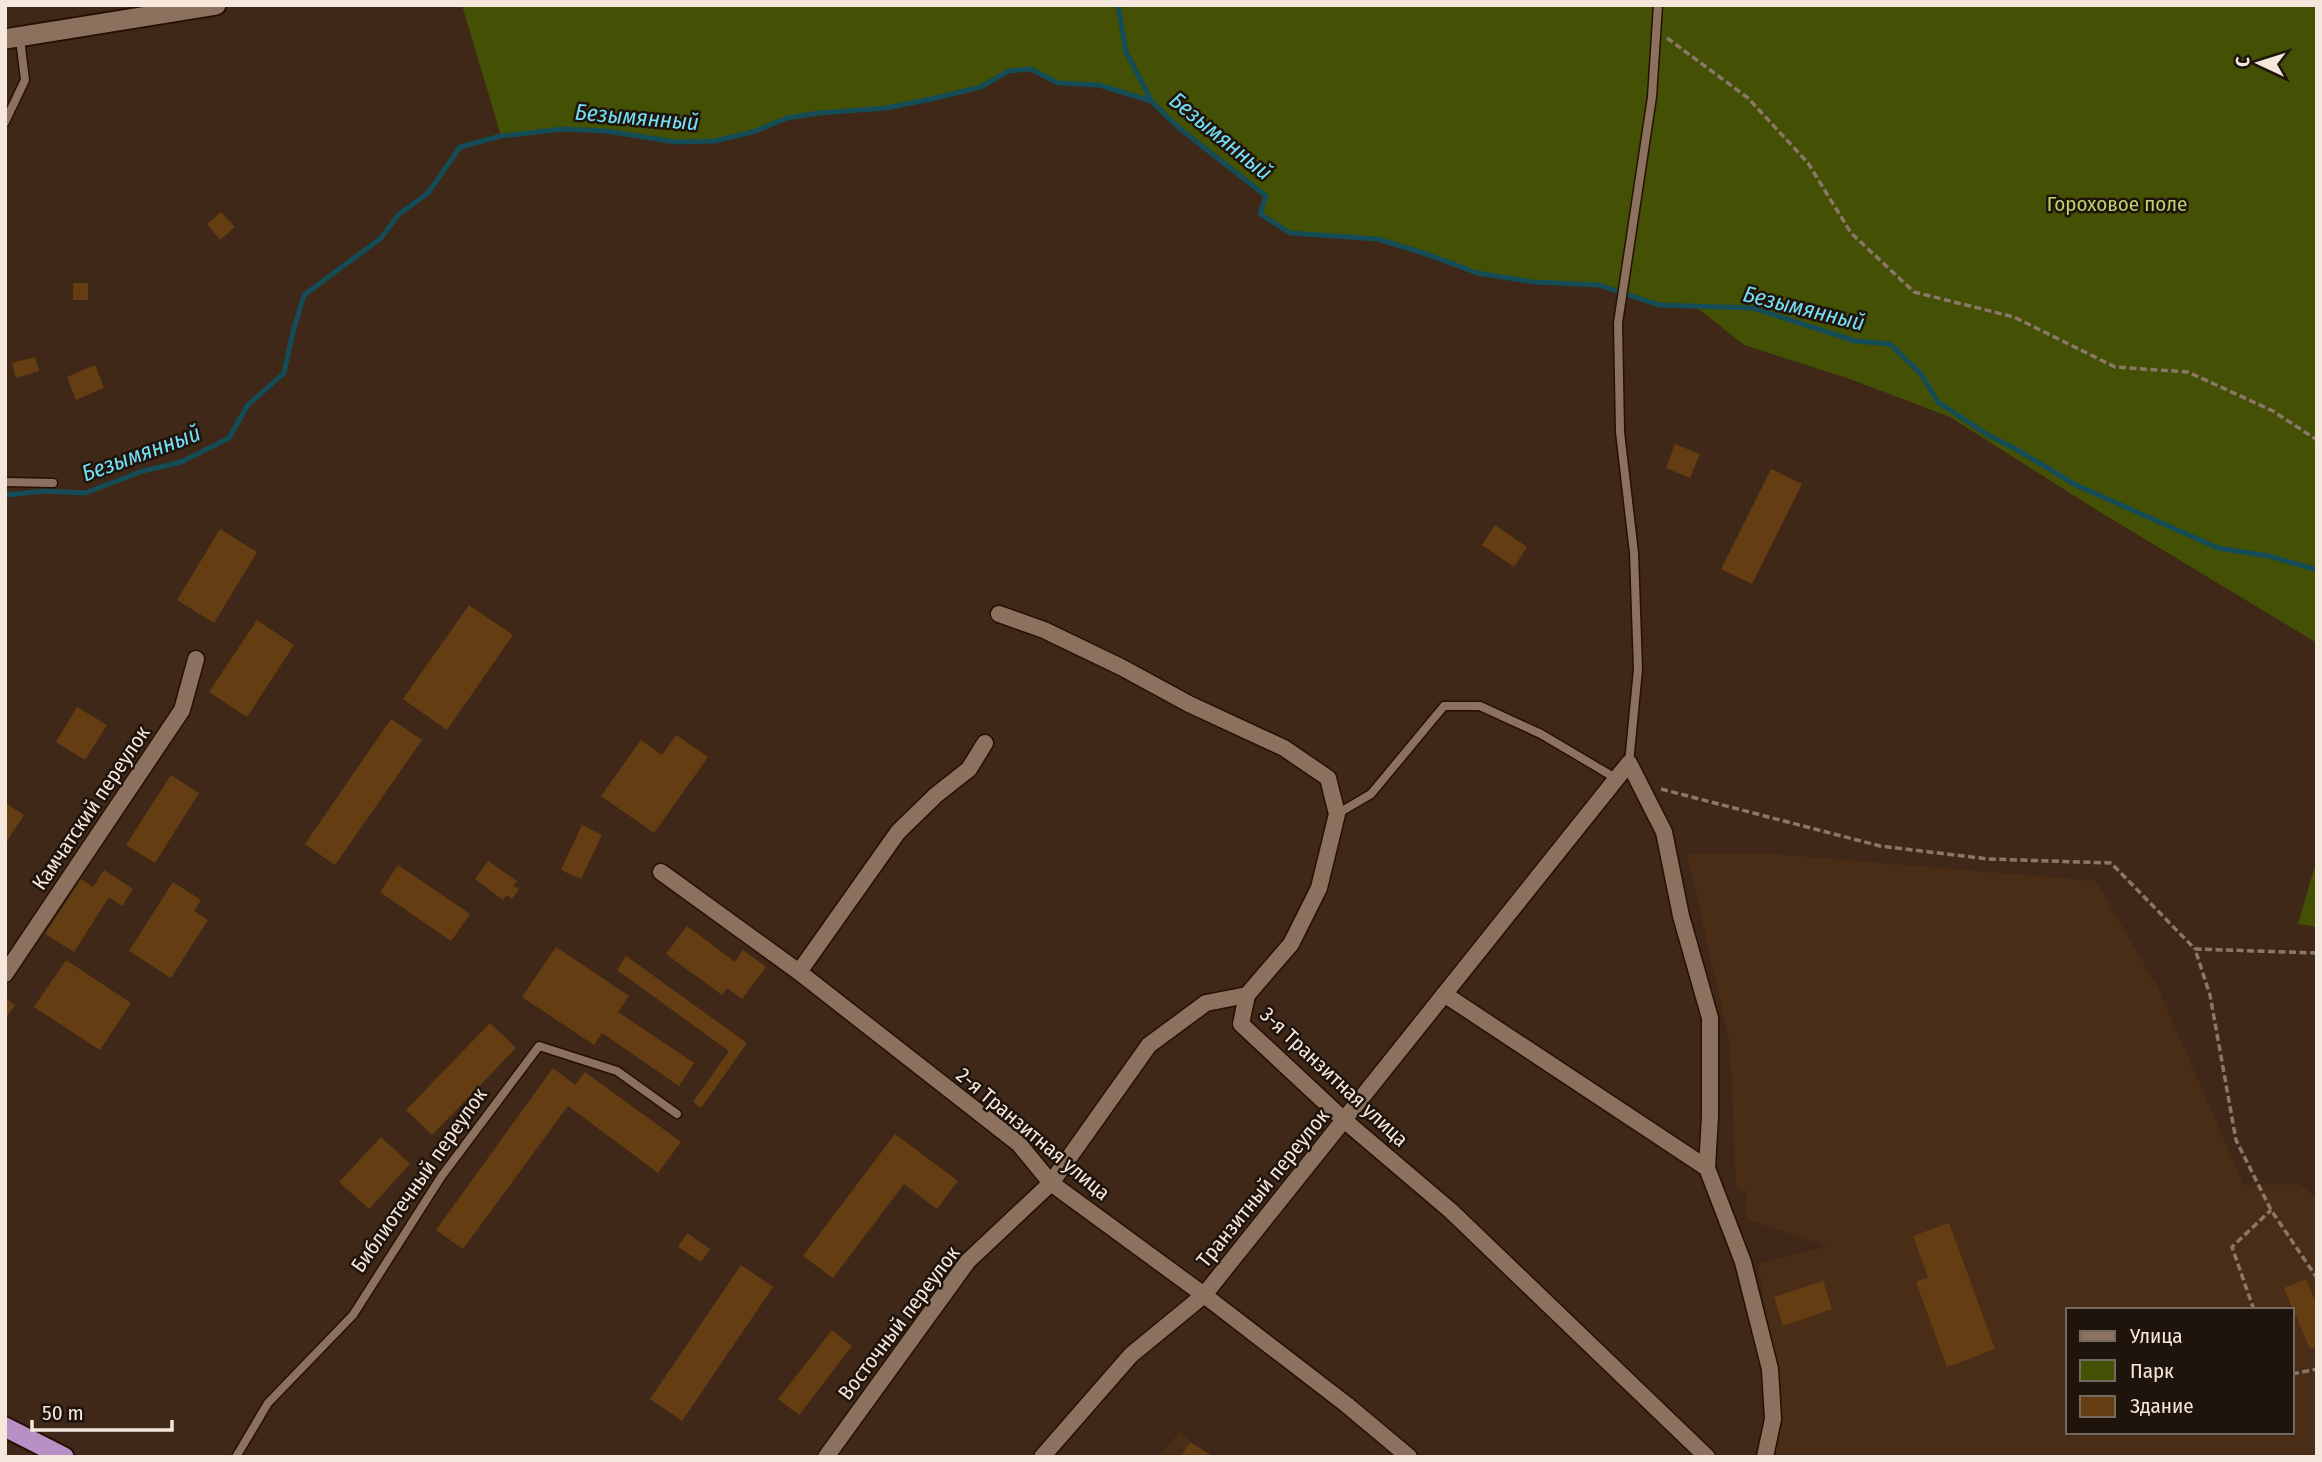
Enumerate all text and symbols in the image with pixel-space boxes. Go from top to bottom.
north arrow [2224,28,2294,98]
text: С [2231,56,2254,68]
water label: Безымянный [1164,86,1278,186]
water label: Безымянный [574,98,700,136]
park label: Гороховое поле [2047,191,2187,217]
water label: Безымянный [1740,279,1868,337]
water label: Безымянный [78,419,204,487]
street label: Камчатский переулок [26,721,156,895]
street label: 3-я Транзитная улица [1255,1002,1413,1152]
street label: 2-я Транзитная улица [951,1062,1115,1206]
street label: Библиотечный переулок [345,1083,493,1277]
street label: Транзитный переулок [1191,1103,1335,1273]
street label: Восточный переулок [833,1241,965,1405]
legend [2066,1308,2294,1434]
text: Улица [2129,1323,2183,1349]
text: Парк [2130,1358,2174,1384]
scale bar [32,1388,172,1432]
text: Здание [2130,1393,2194,1419]
text: 50 m [42,1400,84,1426]

